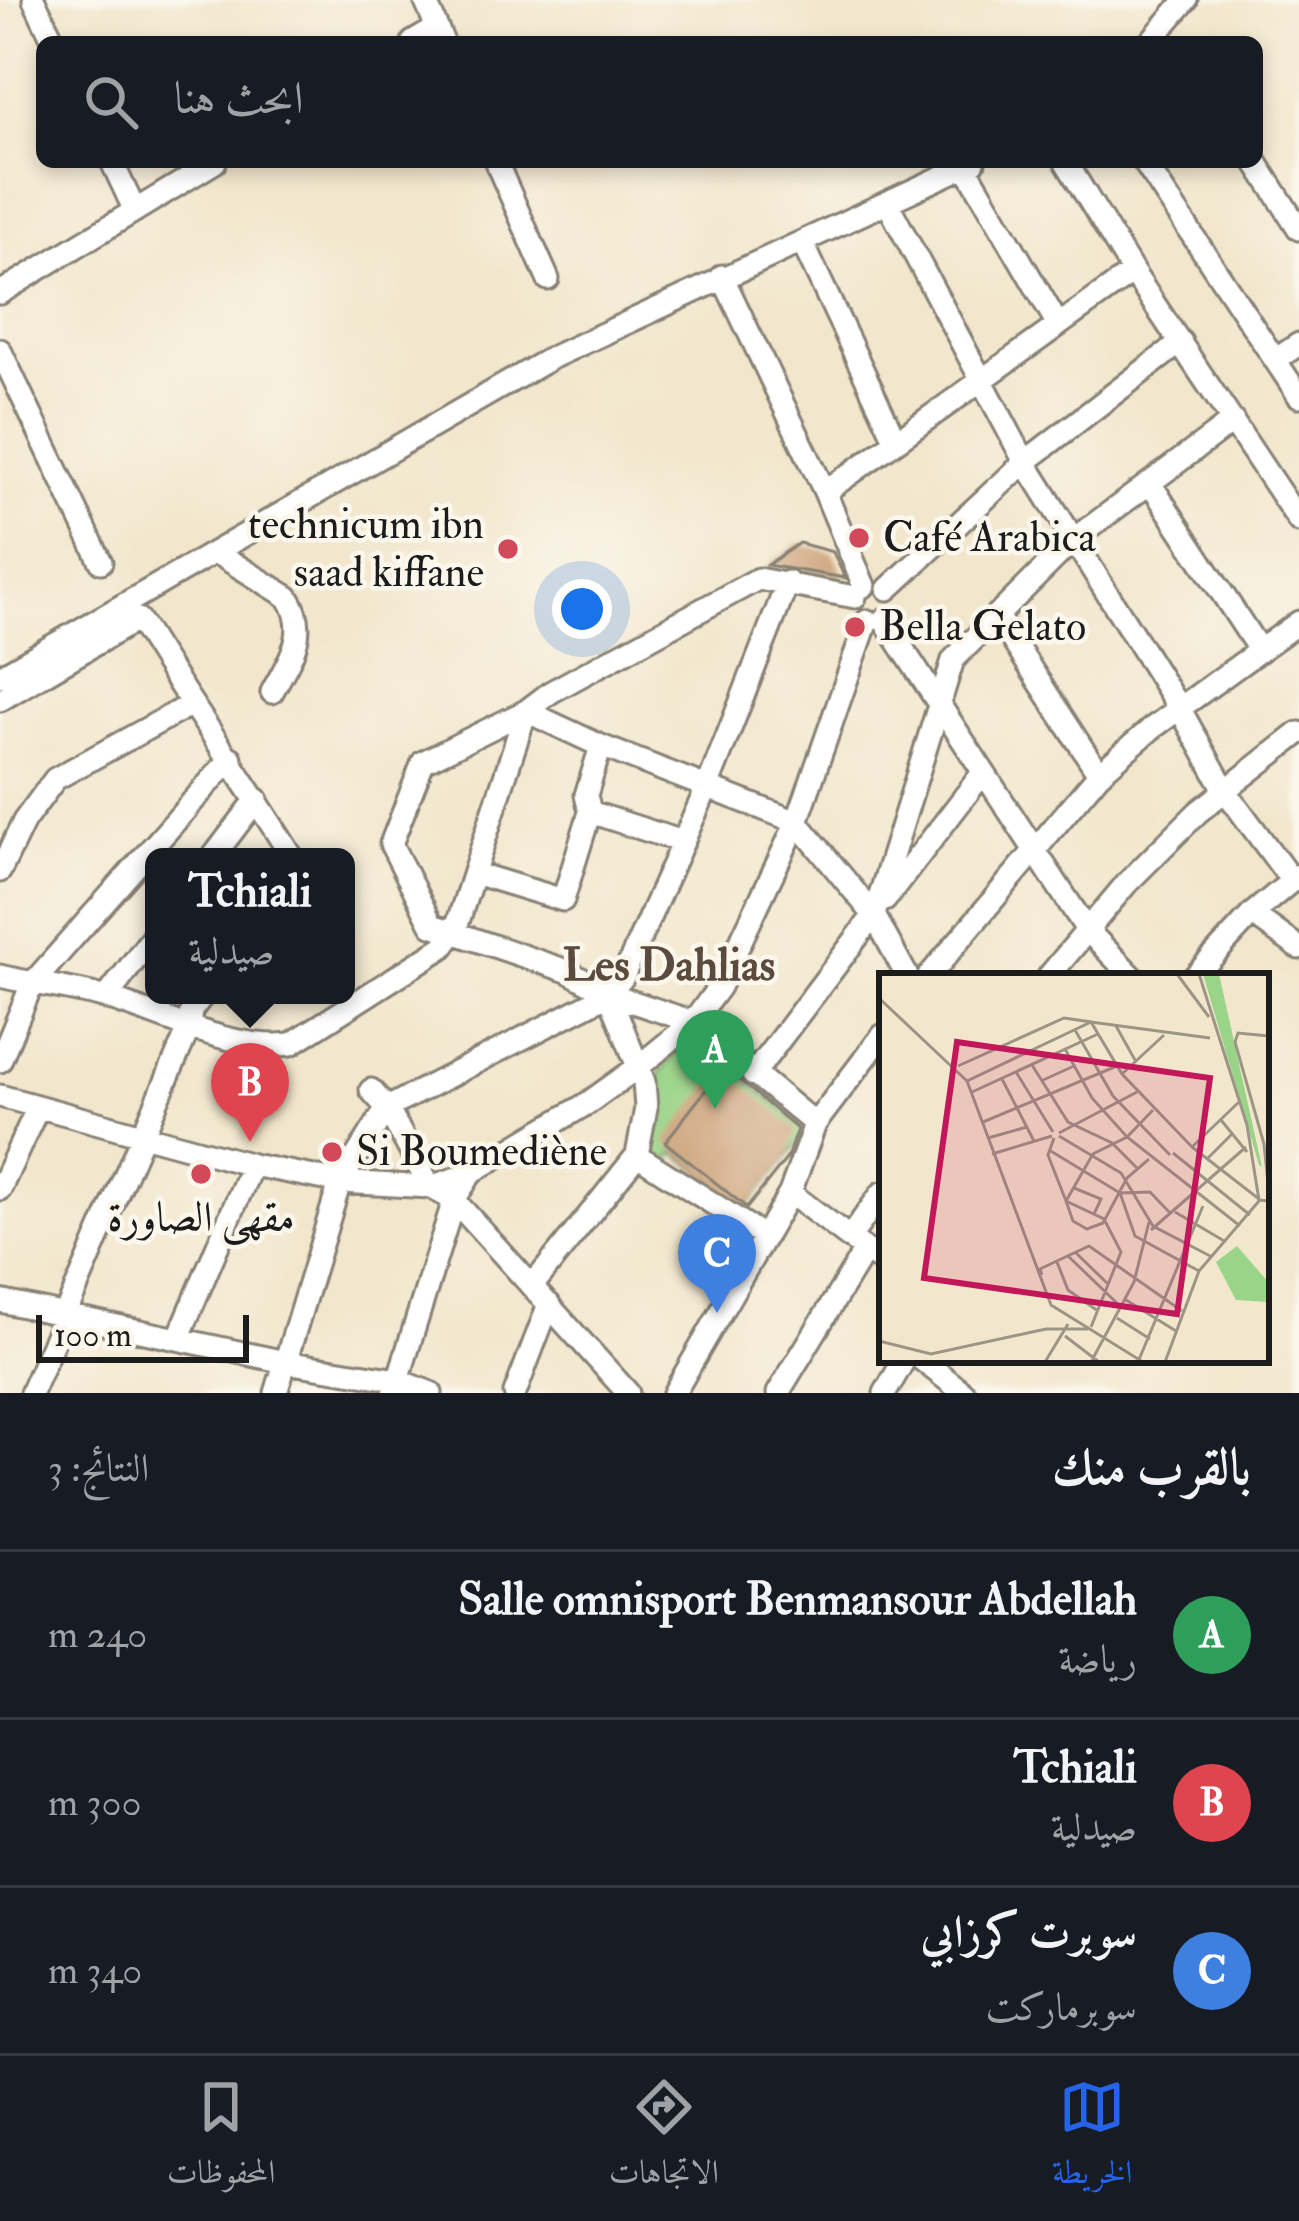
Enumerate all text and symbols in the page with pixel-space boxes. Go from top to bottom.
search box [36,36,1263,168]
icon: search [78,69,144,135]
text: ابحث هنا [174,71,304,127]
place label: technicum ibn saad kiffane [248,499,484,599]
place label: Café Arabica [883,512,1097,564]
marker: Café Arabica [846,525,872,551]
marker: technicum ibn saad kiffane [495,536,521,562]
your location [552,579,612,639]
place label: Bella Gelato [879,601,1086,653]
marker: Bella Gelato [842,614,868,640]
popup [145,848,355,1004]
text: Tchiali [188,864,312,920]
text: صيدلية [188,927,275,976]
district label: Les Dahlias [563,938,775,994]
inset map [879,973,1269,1363]
pin: A [676,1010,754,1109]
pin: B [211,1043,289,1142]
place label: Si Boumediène [356,1126,607,1178]
marker: Si Boumediène [319,1139,345,1165]
marker: مقهى الصاورة [188,1161,214,1187]
place label: مقهى الصاورة [107,1192,295,1245]
pin: C [678,1214,756,1313]
scale bar [36,1309,249,1362]
text: 100 m [54,1315,132,1356]
text: بالقرب منك [1052,1436,1251,1500]
text: النتائج: 3 [48,1444,149,1493]
text: Salle omnisport Benmansour Abdellah [458,1572,1137,1628]
text: 240 m [48,1610,147,1659]
text: A [1200,1610,1224,1659]
text: رياضة [1058,1635,1137,1684]
text: Tchiali [1014,1740,1137,1796]
text: 300 m [48,1778,141,1827]
text: B [1199,1778,1225,1827]
text: صيدلية [1051,1803,1137,1852]
text: سوبرت كرزابي [921,1905,1137,1961]
text: 340 m [48,1946,142,1995]
text: C [1198,1946,1226,1995]
text: سوبرماركت [986,1983,1137,2032]
tab: المحفوظات [167,2074,275,2204]
tab: الاتجاهات [609,2074,719,2204]
tab: الخريطة [1052,2074,1132,2204]

